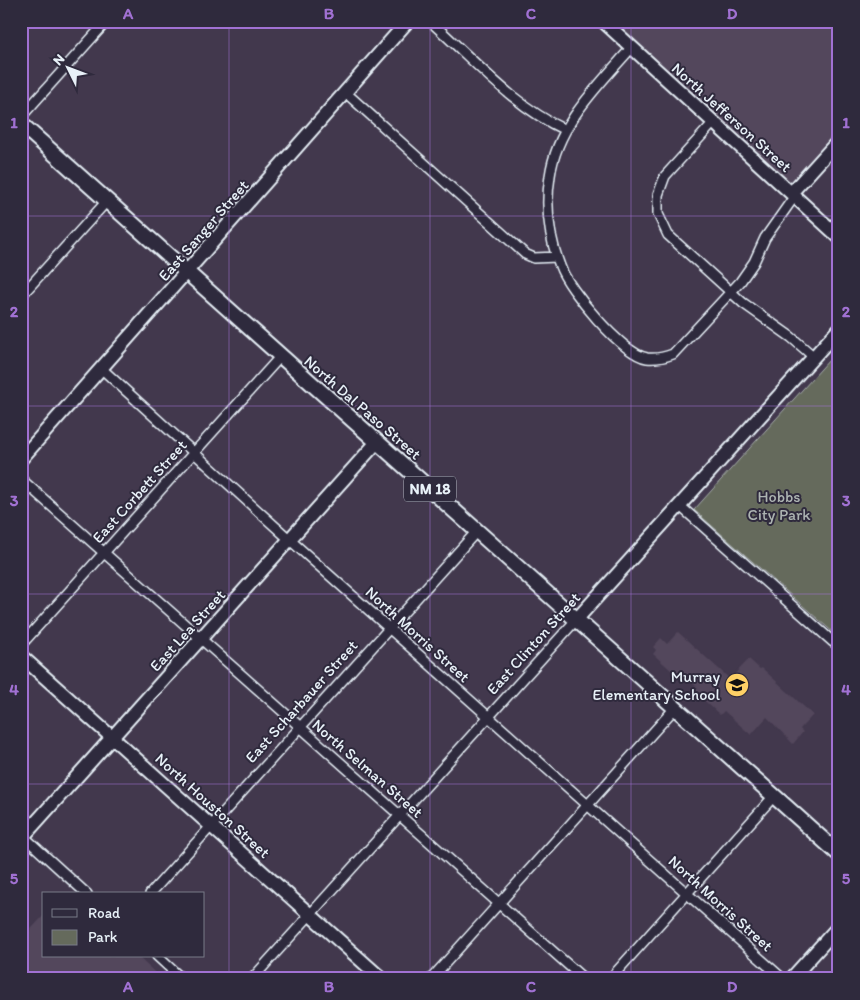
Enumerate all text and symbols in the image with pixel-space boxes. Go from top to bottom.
text: A [122,4,134,23]
text: B [324,4,335,23]
text: C [526,4,537,23]
text: D [727,4,738,23]
north arrow [42,42,92,92]
text: N [49,50,68,69]
street label: North Jefferson Street [668,59,795,176]
text: 1 [10,113,18,132]
text: 1 [842,113,850,132]
street label: East Sanger Street [154,176,253,285]
text: 2 [10,302,19,321]
text: 2 [842,302,851,321]
street label: North Dal Paso Street [300,351,425,463]
street label: East Corbett Street [88,436,191,547]
road number: NM 18 [404,476,456,502]
park label: Hobbs City Park [747,487,811,524]
text: 3 [10,491,19,510]
text: 3 [842,491,851,510]
street label: North Morris Street [362,582,474,686]
street label: East Lea Street [146,585,229,675]
street label: East Clinton Street [483,588,584,698]
street label: East Scharbauer Street [241,636,362,767]
place label: Murray Elementary School [592,667,720,704]
school or university icon: Murray Elementary School [724,672,750,698]
text: 4 [9,680,19,699]
text: 4 [841,680,851,699]
street label: North Selman Street [308,715,427,822]
street label: North Houston Street [151,749,274,862]
street label: North Morris Street [665,851,777,955]
text: 5 [10,869,19,888]
text: 5 [842,869,851,888]
legend [42,892,205,958]
text: Road [88,904,121,922]
text: Park [88,928,118,946]
text: A [122,977,134,996]
text: B [324,977,335,996]
text: C [526,977,537,996]
text: D [727,977,738,996]

